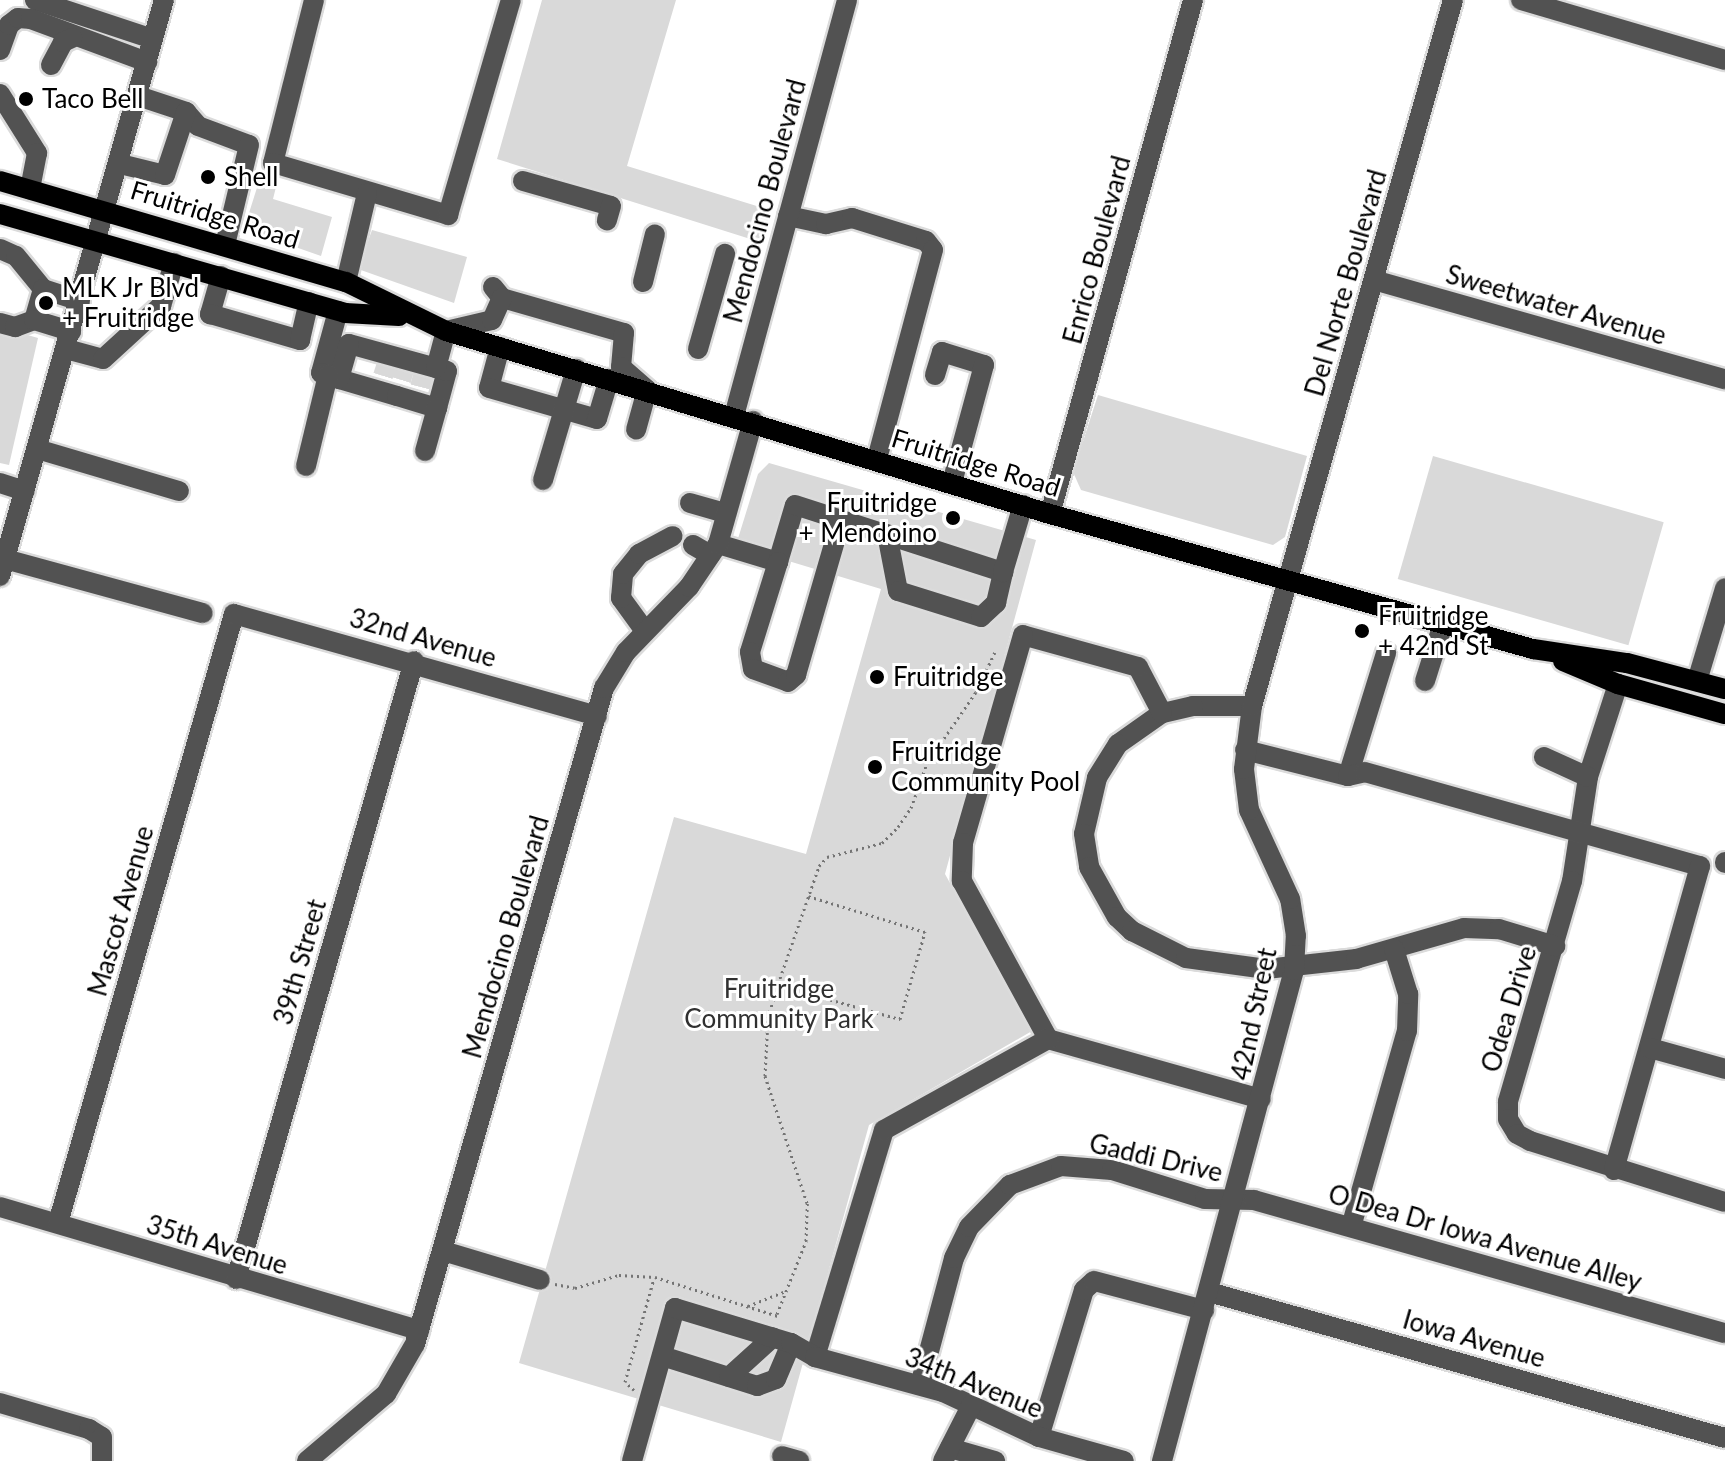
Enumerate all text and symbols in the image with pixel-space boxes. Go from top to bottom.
street label: Mendocino Boulevard [717,76,813,326]
place label: Taco Bell [42,83,144,115]
marker: Taco Bell [17,90,35,108]
street label: Enrico Boulevard [1057,153,1137,347]
place label: Shell [224,161,278,193]
street label: Del Norte Boulevard [1299,166,1393,400]
marker: Shell [199,168,217,186]
street label: Fruitridge Road [127,175,303,255]
street label: Sweetwater Avenue [1442,258,1670,352]
place label: MLK Jr Blvd + Fruitridge [62,272,200,334]
marker: MLK Jr Blvd + Fruitridge [37,294,55,312]
street label: Fruitridge Road [888,423,1064,503]
place label: Fruitridge + Mendoino [798,487,937,548]
marker: Fruitridge + Mendoino [944,509,962,527]
place label: Fruitridge + 42nd St [1378,600,1488,662]
street label: 32nd Avenue [346,602,500,674]
marker: Fruitridge + 42nd St [1353,622,1371,640]
place label: Fruitridge [893,661,1003,693]
marker: Fruitridge [868,668,886,686]
place label: Fruitridge Community Pool [891,736,1081,798]
marker: Fruitridge Community Pool [866,758,884,776]
street label: Mendocino Boulevard [456,812,556,1062]
street label: Mascot Avenue [82,822,160,1000]
street label: 39th Street [267,896,333,1028]
street label: Odea Drive [1475,942,1543,1076]
street label: 42nd Street [1225,945,1283,1083]
park label: Fruitridge Community Park [684,973,874,1034]
street label: Gaddi Drive [1086,1128,1226,1188]
street label: O Dea Dr Iowa Avenue Alley [1324,1178,1646,1298]
street label: 35th Avenue [142,1209,292,1281]
street label: Iowa Avenue [1399,1304,1549,1374]
street label: 34th Avenue [900,1341,1048,1425]

